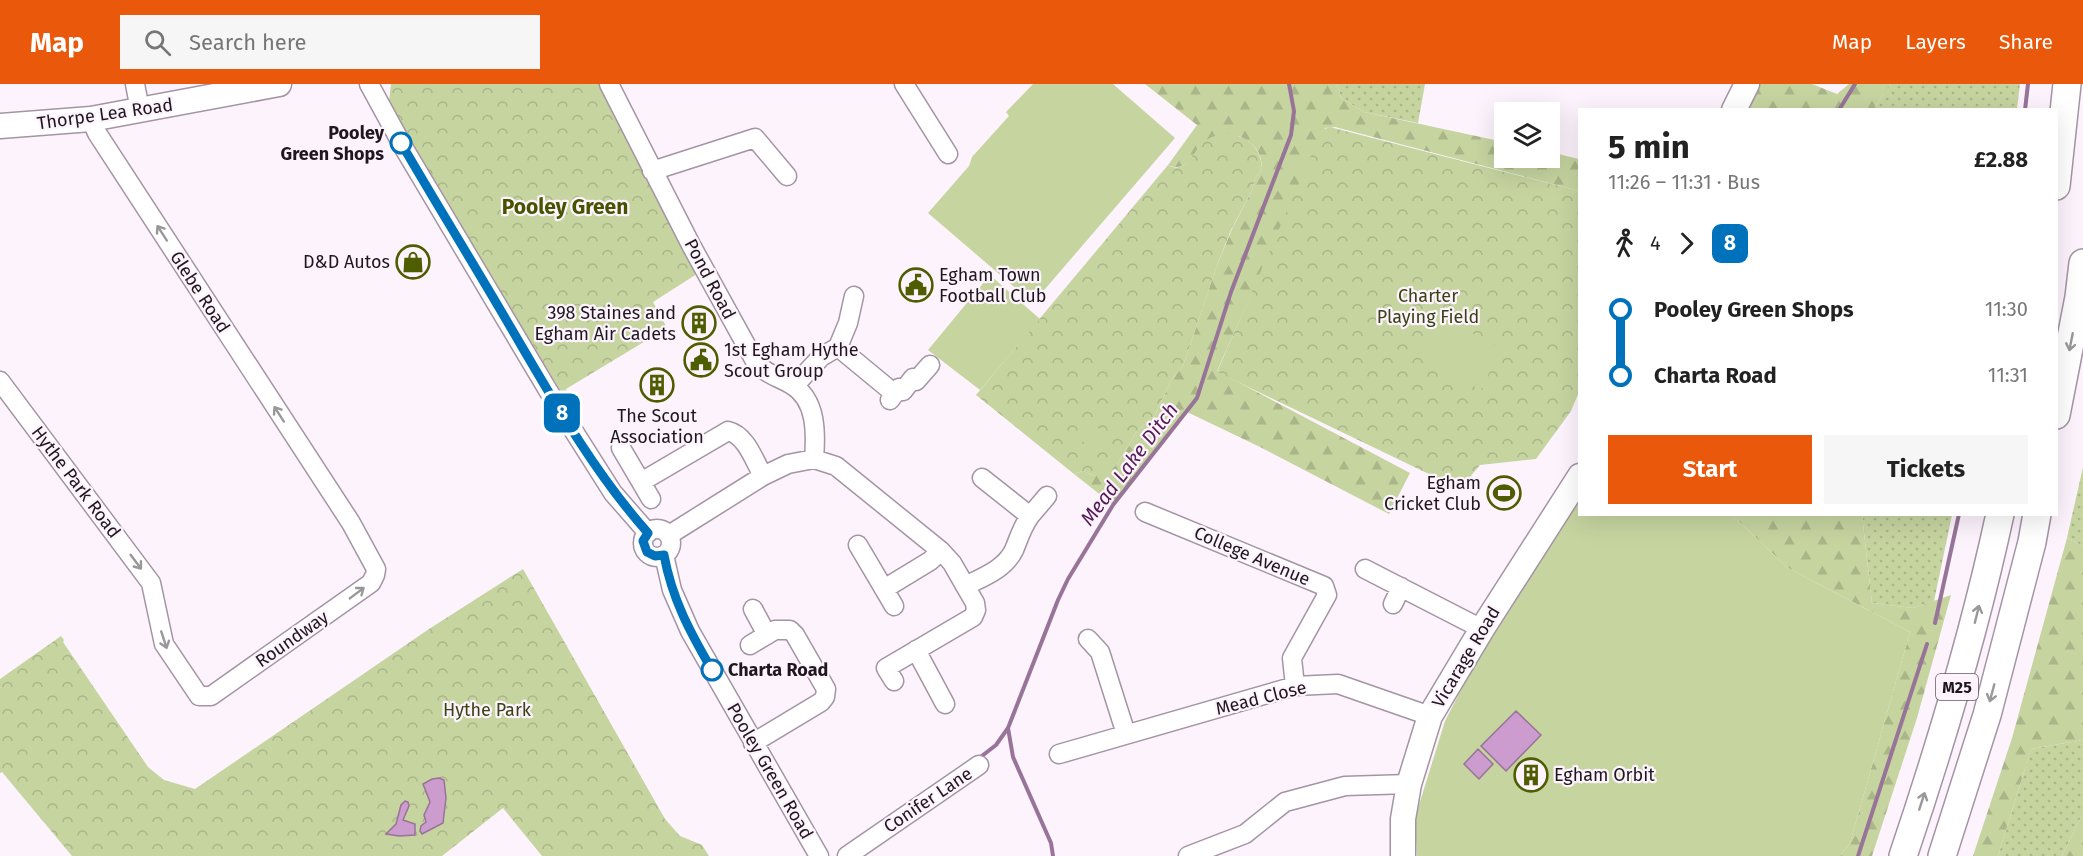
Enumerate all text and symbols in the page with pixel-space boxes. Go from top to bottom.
search box [120,15,540,69]
text: Map [30,26,84,59]
icon: search [141,26,174,59]
text: Search here [189,29,307,56]
text: Map [1832,29,1872,55]
text: Layers [1905,29,1966,55]
text: Share [1999,29,2053,55]
street label: Thorpe Lea Road [36,94,174,134]
map controls [1494,102,1560,168]
button: layers [1494,102,1560,168]
place label: Pooley Green Shops [281,122,385,165]
text: 5 min [1608,127,1690,167]
marker: Pooley Green Shops [390,132,412,154]
text: £2.88 [1974,146,2028,173]
text: 11:26 – 11:31 · Bus [1608,170,1760,194]
district label: Pooley Green [502,194,628,220]
one-way arrow [155,225,167,242]
icon: walk [1608,227,1641,260]
icon: forward [1670,227,1703,260]
text: 8 [1724,230,1736,256]
text: 4 [1650,231,1661,255]
street label: Pond Road [680,235,740,323]
shop icon: D&D Autos [395,244,431,280]
street label: Glebe Road [165,247,235,337]
place label: D&D Autos [303,251,390,273]
place label: Egham Town Football Club [939,264,1047,307]
public building icon: Egham Town Football Club [898,267,934,303]
park label: Charter Playing Field [1377,285,1479,328]
text: Pooley Green Shops [1654,296,1854,323]
text: 11:30 [1985,297,2028,321]
place label: 398 Staines and Egham Air Cadets [535,302,676,345]
building icon: 398 Staines and Egham Air Cadets [681,305,717,341]
one-way arrow [2065,331,2076,351]
place label: 1st Egham Hythe Scout Group [724,339,859,382]
public building icon: 1st Egham Hythe Scout Group [683,342,719,378]
text: Charta Road [1654,362,1777,389]
text: 11:31 [1988,363,2028,387]
building icon: The Scout Association [639,367,675,403]
line badge: 8 [542,394,582,432]
water label: Mead Lake Ditch [1075,398,1183,530]
text: 8 [556,400,568,426]
place label: The Scout Association [610,405,704,448]
one-way arrow [273,406,285,423]
street label: Hythe Park Road [27,422,125,542]
button: Start [1608,435,1812,504]
button: Tickets [1824,435,2028,504]
place label: Egham Cricket Club [1384,472,1481,515]
sports icon: Egham Cricket Club [1486,475,1522,511]
street label: College Avenue [1191,522,1313,590]
one-way arrow [130,554,142,570]
one-way arrow [349,587,365,599]
street label: Vicarage Road [1427,602,1505,712]
one-way arrow [1971,604,1983,623]
street label: Roundway [251,606,333,672]
one-way arrow [160,630,171,648]
marker: Charta Road [701,659,723,681]
place label: Charta Road [728,659,828,681]
road number: M25 [1936,674,1978,700]
street label: Mead Close [1213,676,1309,720]
one-way arrow [1986,683,1998,702]
park label: Hythe Park [443,699,532,721]
street label: Pooley Green Road [722,699,818,843]
building icon: Egham Orbit [1513,757,1549,793]
street label: Conifer Lane [879,762,977,838]
place label: Egham Orbit [1554,764,1655,786]
one-way arrow [1917,792,1928,811]

